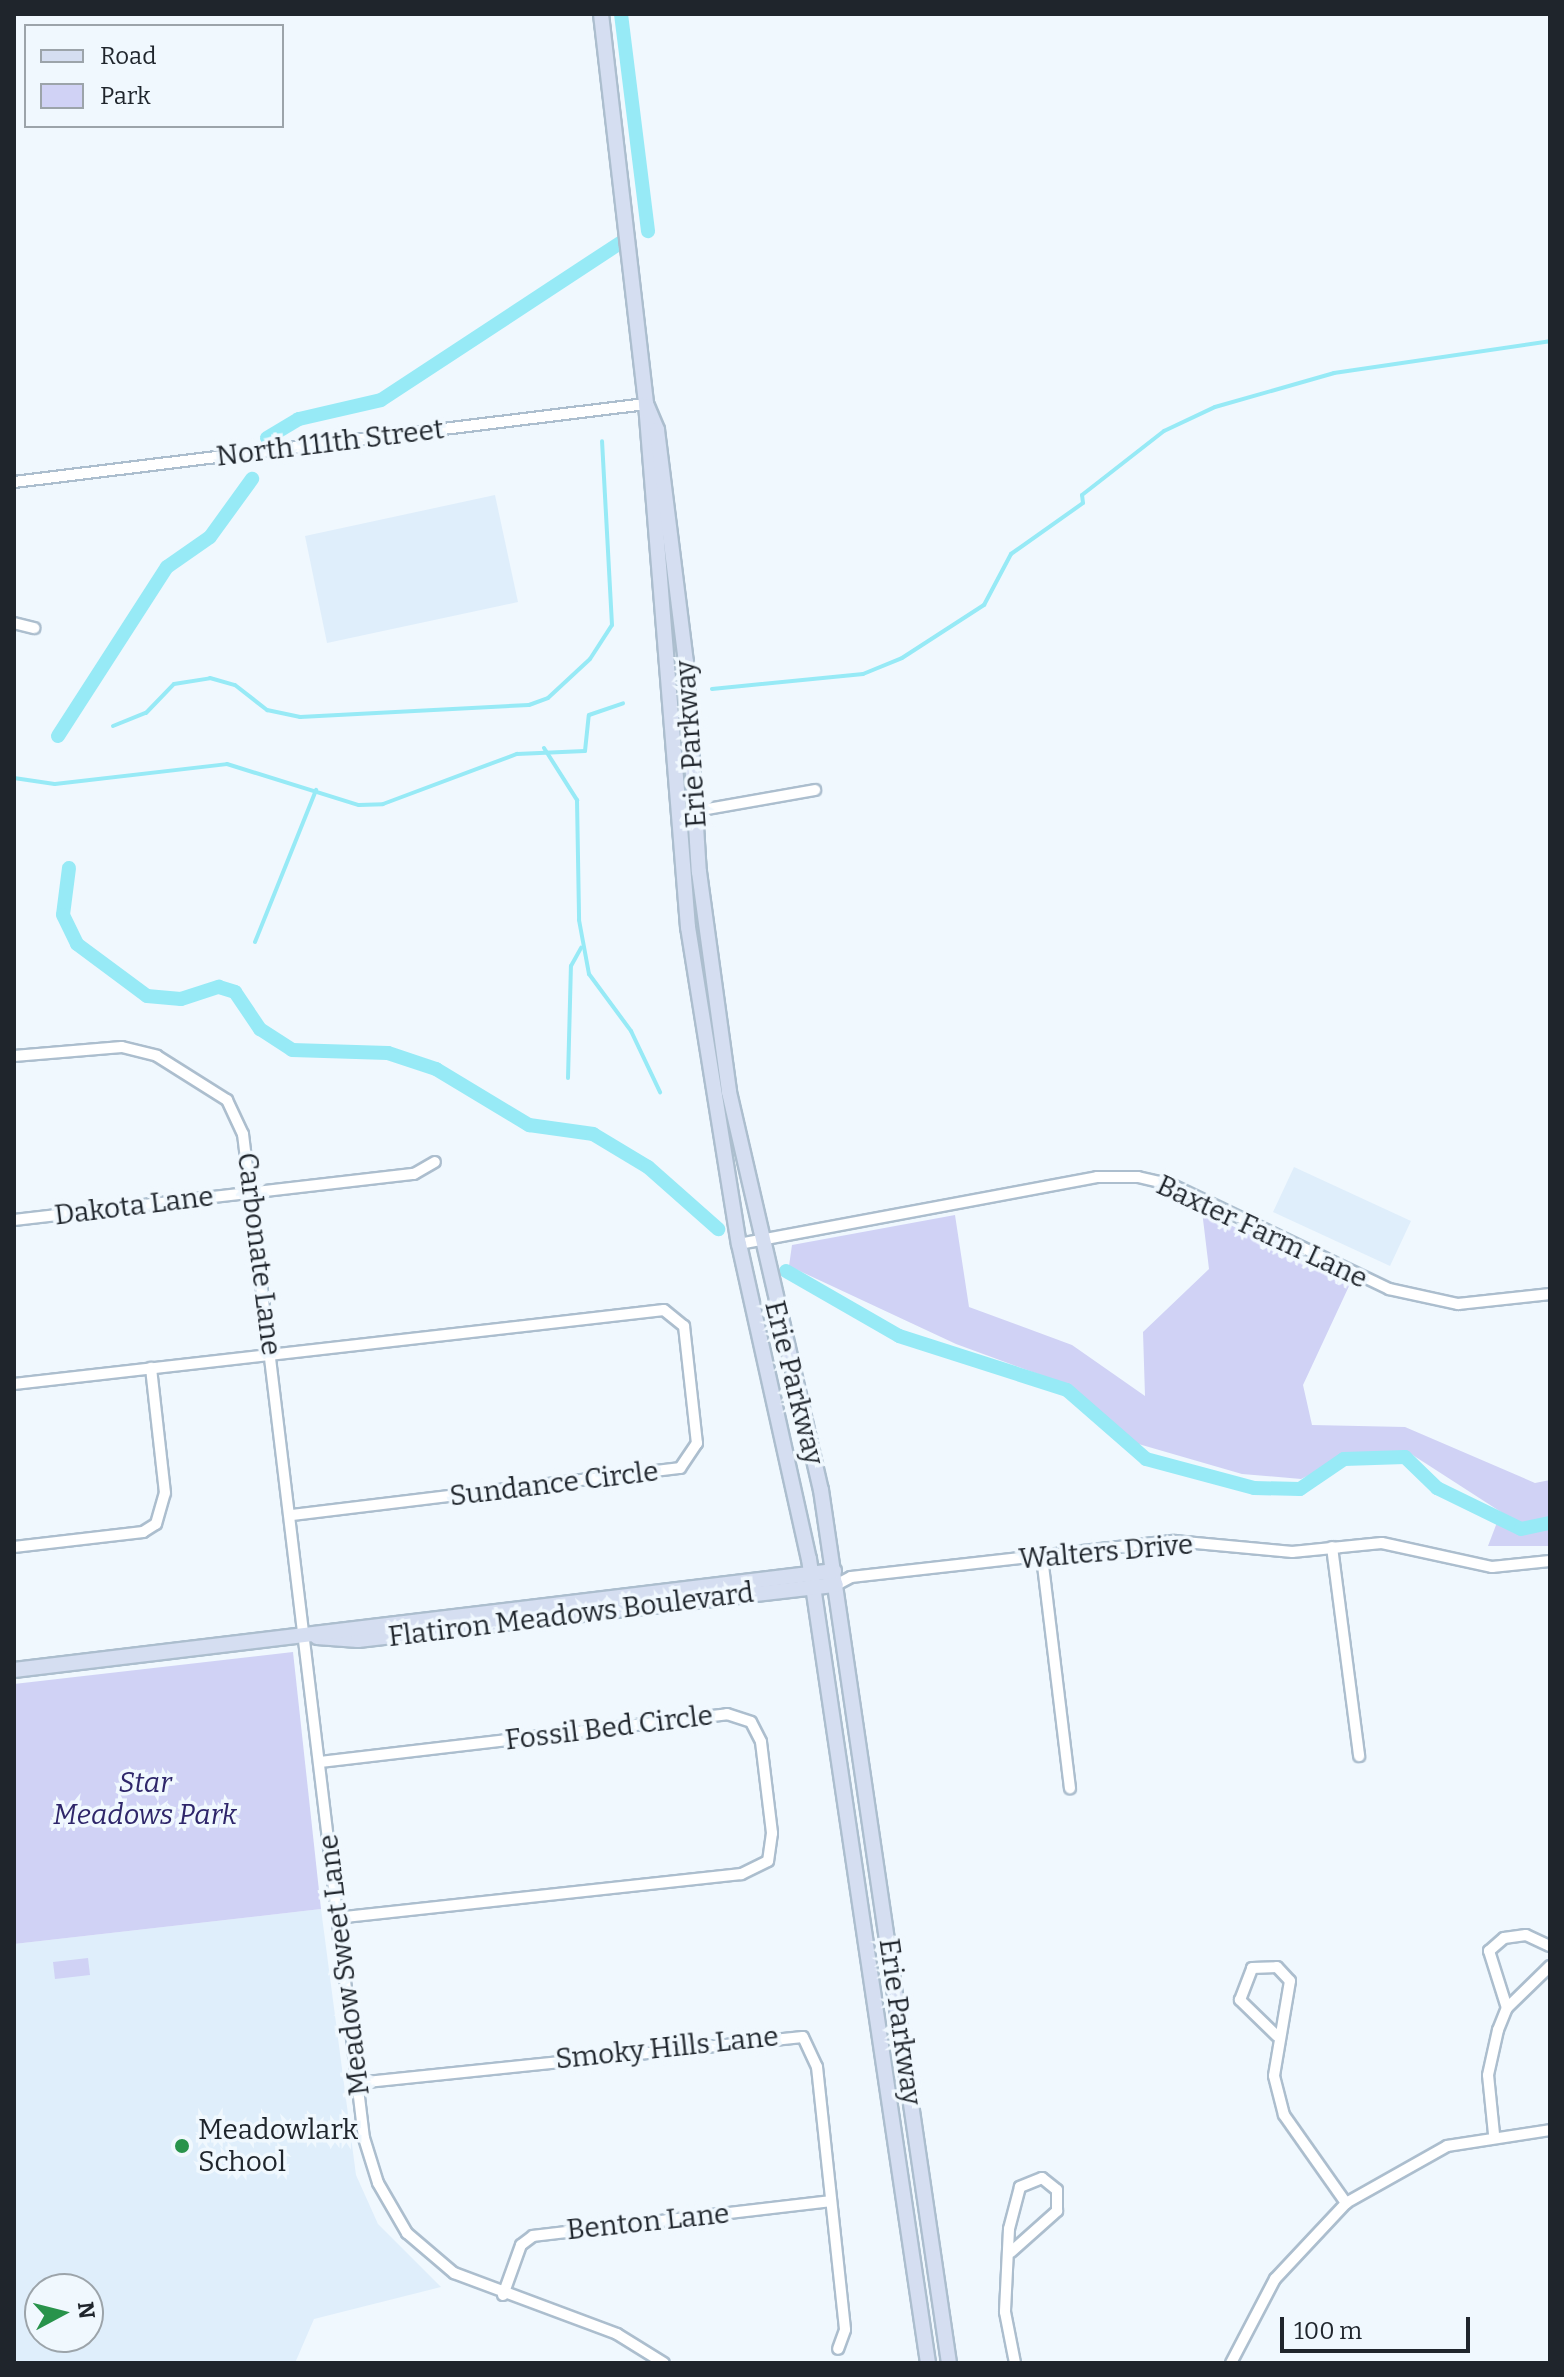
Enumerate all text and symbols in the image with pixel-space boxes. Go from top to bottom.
legend [24,24,284,128]
text: Road [100,42,156,70]
text: Park [100,82,151,110]
street label: North 111th Street [214,412,446,474]
street label: Erie Parkway [668,659,714,829]
street label: Carbonate Lane [230,1151,288,1357]
street label: Baxter Farm Lane [1151,1168,1373,1296]
street label: Dakota Lane [53,1180,215,1232]
street label: Erie Parkway [757,1297,831,1469]
street label: Sundance Circle [448,1455,660,1513]
street label: Walters Drive [1017,1528,1195,1576]
street label: Flatiron Meadows Boulevard [386,1576,756,1654]
street label: Fossil Bed Circle [503,1699,715,1757]
park label: Star Meadows Park [53,1766,237,1832]
street label: Meadow Sweet Lane [311,1833,377,2097]
street label: Erie Parkway [872,1936,928,2108]
street label: Smoky Hills Lane [554,2020,780,2076]
place label: Meadowlark School [198,2113,358,2179]
marker: Meadowlark School [173,2137,191,2155]
street label: Benton Lane [565,2197,731,2247]
north arrow [24,2273,104,2353]
text: N [72,2300,101,2320]
scale bar [1284,2301,1474,2351]
text: 100 m [1294,2317,1362,2345]

